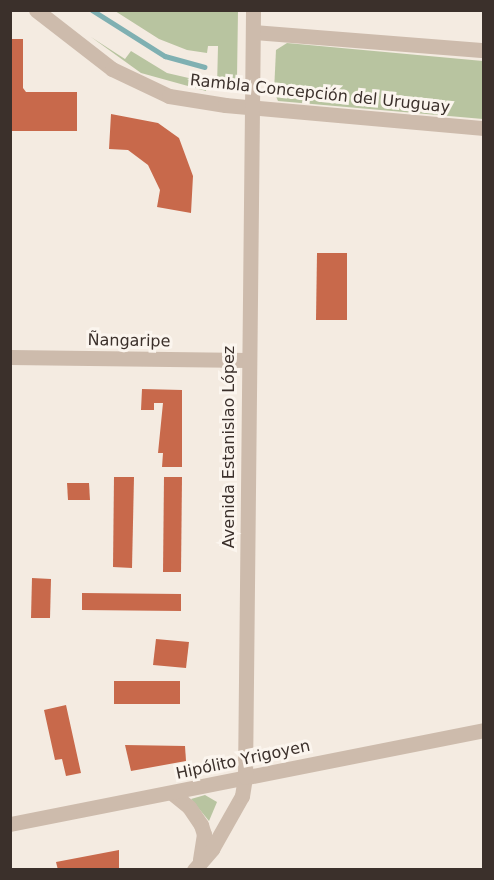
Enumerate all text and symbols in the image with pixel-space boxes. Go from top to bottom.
street label: Rambla Concepción del Uruguay [189,71,451,117]
street label: Ñangaripe [87,331,171,351]
street label: Avenida Estanislao López [219,346,239,548]
street label: Hipólito Yrigoyen [174,736,312,784]

